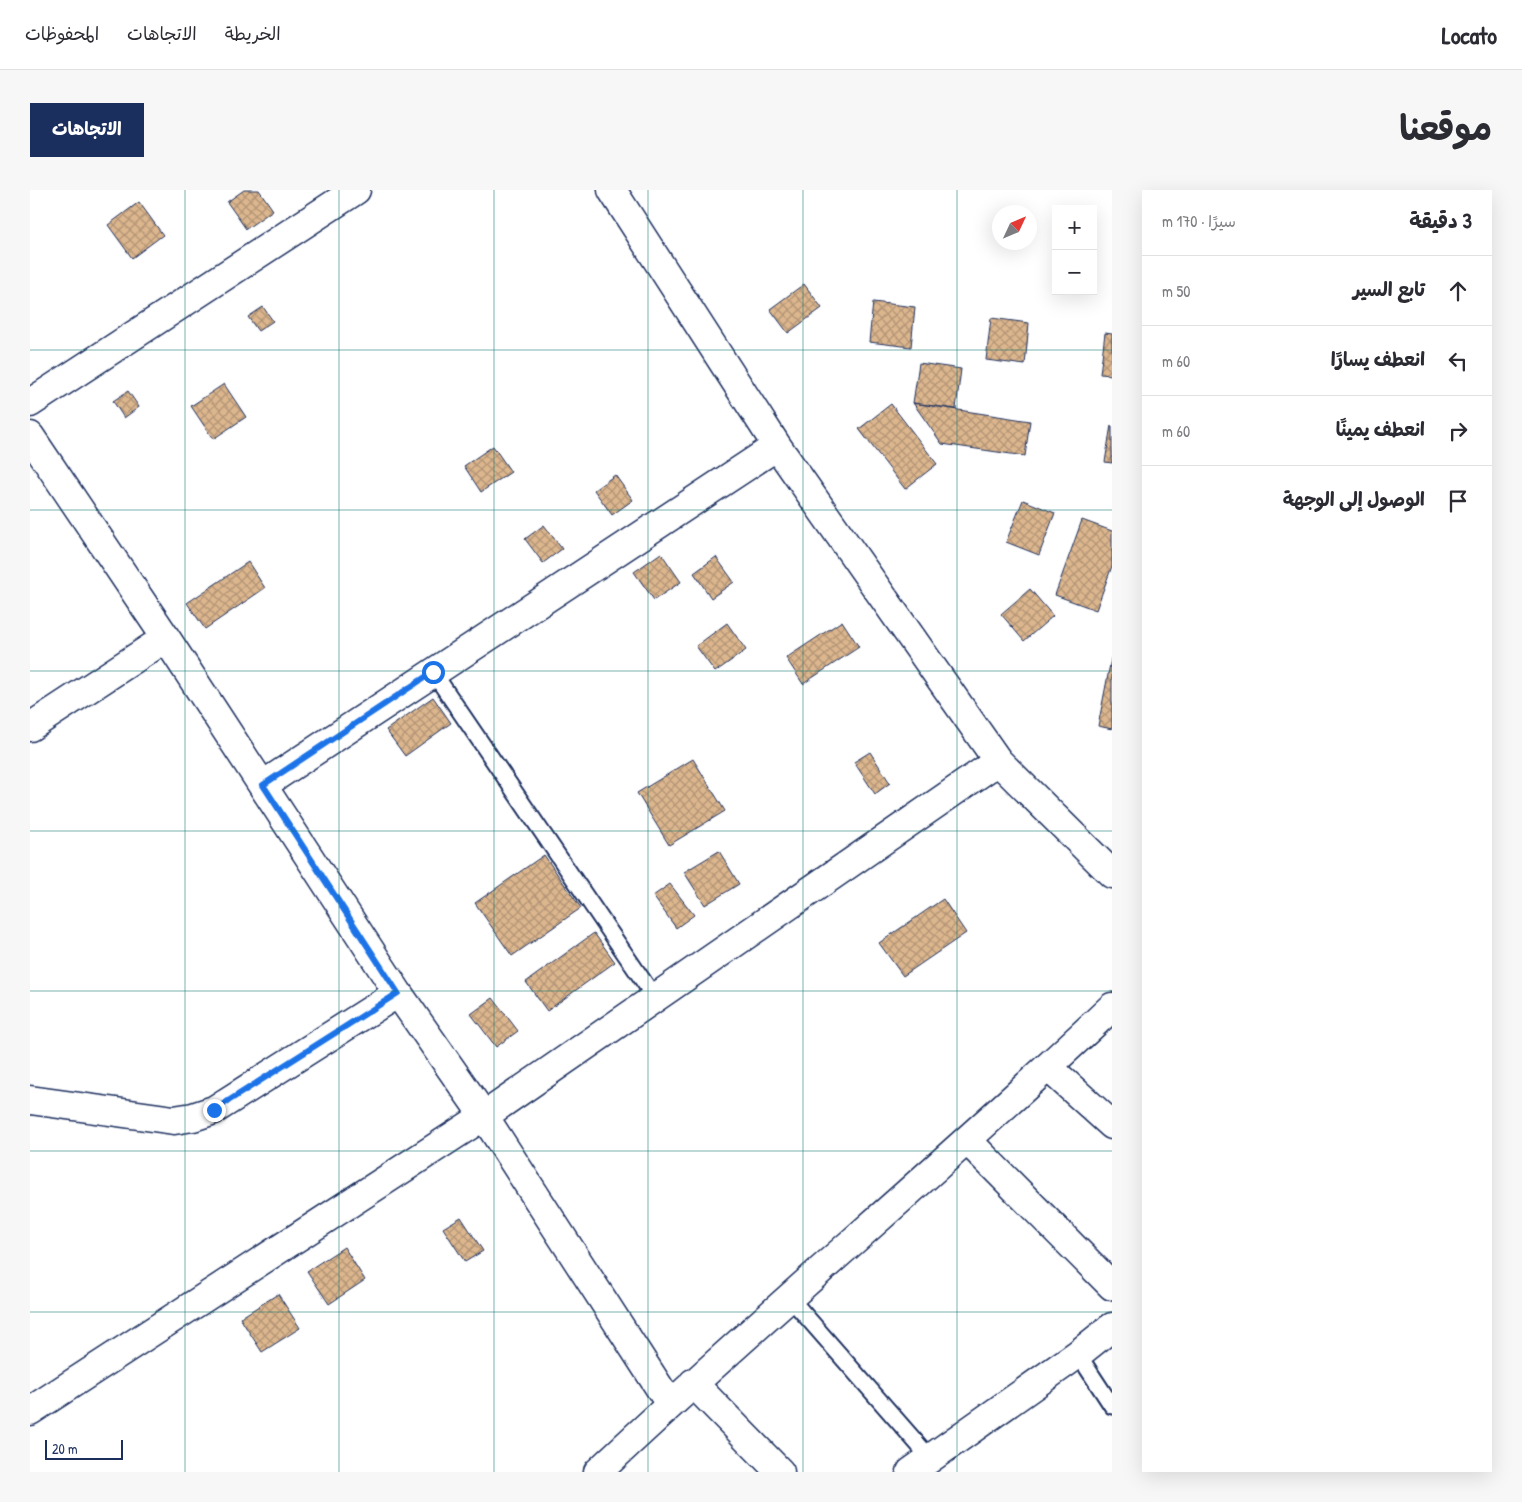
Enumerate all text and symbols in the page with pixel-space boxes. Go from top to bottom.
text: Locato [1442,19,1497,51]
text: المحفوظات [25,21,99,46]
text: الاتجاهات [127,21,197,46]
text: الخريطة [225,21,281,46]
button: الاتجاهات [30,103,144,157]
text: موقعنا [1399,104,1492,151]
north arrow [992,205,1037,250]
map controls [1052,205,1097,295]
button: + [1052,205,1097,250]
text: 3 دقيقة [1409,206,1472,235]
text: سيرًا · 170 m [1162,210,1236,232]
button: − [1052,250,1097,295]
text: تابع السير [1353,276,1425,302]
icon: ahead [1444,277,1472,305]
text: 50 m [1162,280,1191,302]
text: انعطف يسارًا [1331,346,1425,372]
icon: left [1444,347,1472,375]
text: 60 m [1162,350,1190,372]
text: انعطف يمينًا [1336,416,1425,442]
icon: right [1444,417,1472,445]
text: 60 m [1162,420,1190,442]
text: الوصول إلى الوجهة [1283,486,1425,512]
icon: arrive [1444,487,1472,515]
route start [422,661,445,684]
route end [203,1099,226,1122]
scale bar [45,1437,122,1460]
text: 20 m [52,1439,78,1458]

